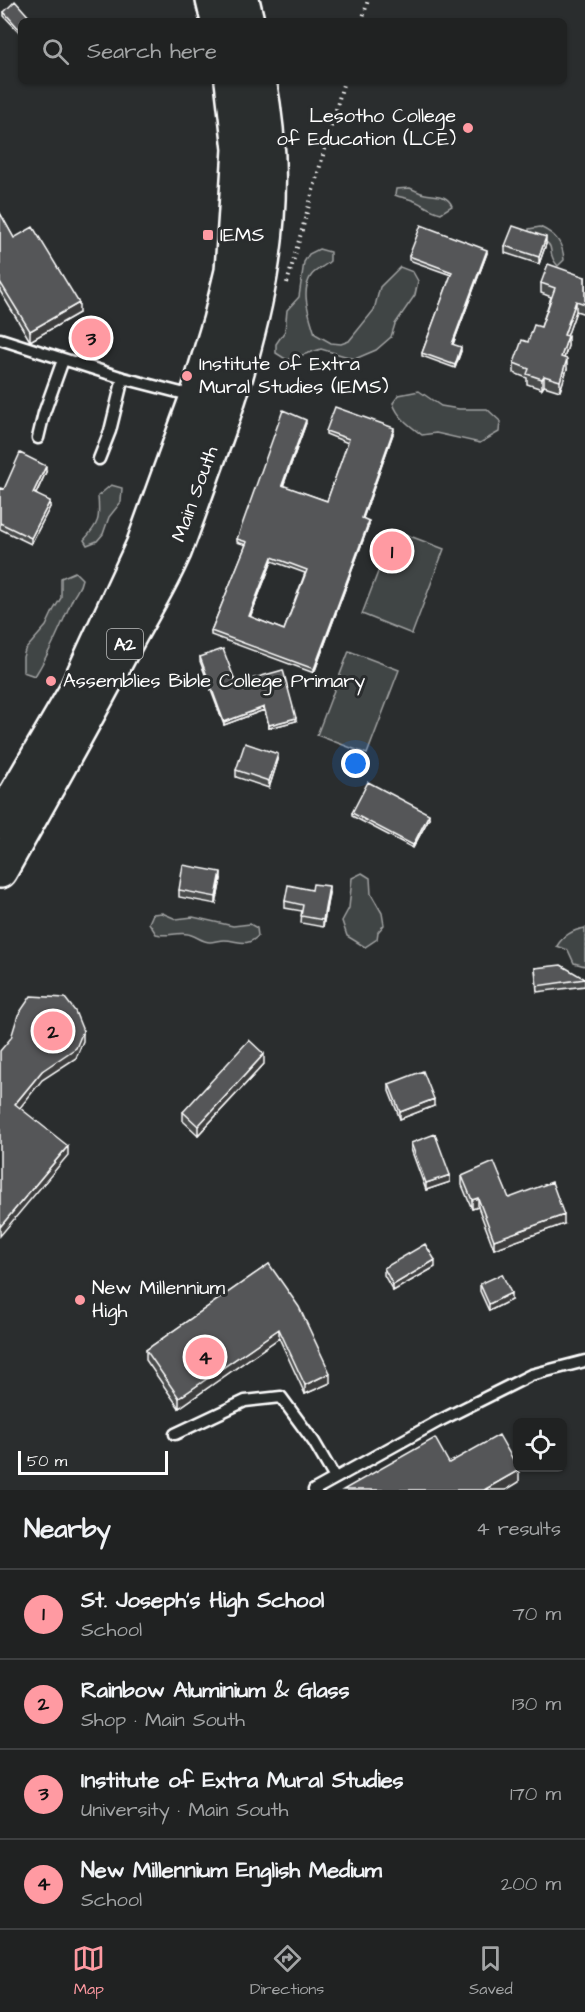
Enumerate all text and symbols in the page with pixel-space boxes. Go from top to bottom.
search box [18,18,567,84]
icon: search [39,35,72,68]
text: Search here [87,36,217,67]
place label: Lesotho College of Education (LCE) [277,102,456,153]
marker: Lesotho College of Education (LCE) [461,121,475,135]
place label: IEMS [220,221,264,249]
marker: IEMS [201,228,215,242]
pin: 3 [72,316,110,360]
place label: Institute of Extra Mural Studies (IEMS) [199,350,389,401]
marker: Institute of Extra Mural Studies (IEMS) [180,369,194,383]
street label: Main South [165,442,225,546]
pin: 1 [372,528,412,574]
road number: A2 [107,629,143,659]
place label: Assemblies Bible College Primary [63,667,365,696]
marker: Assemblies Bible College Primary [44,674,58,688]
your location [341,749,370,778]
pin: 2 [34,1008,72,1054]
place label: New Millennium High [92,1274,225,1326]
marker: New Millennium High [73,1293,87,1307]
pin: 4 [186,1334,224,1380]
map controls [513,1418,567,1472]
button: locate [513,1418,567,1472]
scale bar [18,1448,168,1476]
text: 50 m [27,1450,67,1472]
text: Nearby [24,1511,111,1547]
text: 4 results [476,1515,561,1543]
text: St. Joseph's High School [81,1585,324,1616]
text: 1 [42,1600,45,1628]
text: 70 m [513,1600,561,1628]
text: School [81,1616,142,1644]
text: Rainbow Aluminium & Glass [81,1675,350,1706]
text: 2 [38,1690,49,1718]
text: 130 m [512,1690,561,1718]
text: Shop · Main South [81,1706,245,1734]
text: Institute of Extra Mural Studies [81,1765,404,1796]
text: 3 [38,1780,49,1808]
text: 170 m [510,1780,561,1808]
text: University · Main South [81,1796,288,1824]
text: New Millennium English Medium [81,1855,382,1886]
text: 4 [37,1870,50,1898]
text: 200 m [501,1870,561,1898]
text: School [81,1886,142,1914]
tab: Map [72,1942,105,2000]
tab: Directions [250,1942,324,2000]
tab: Saved [469,1942,513,2000]

